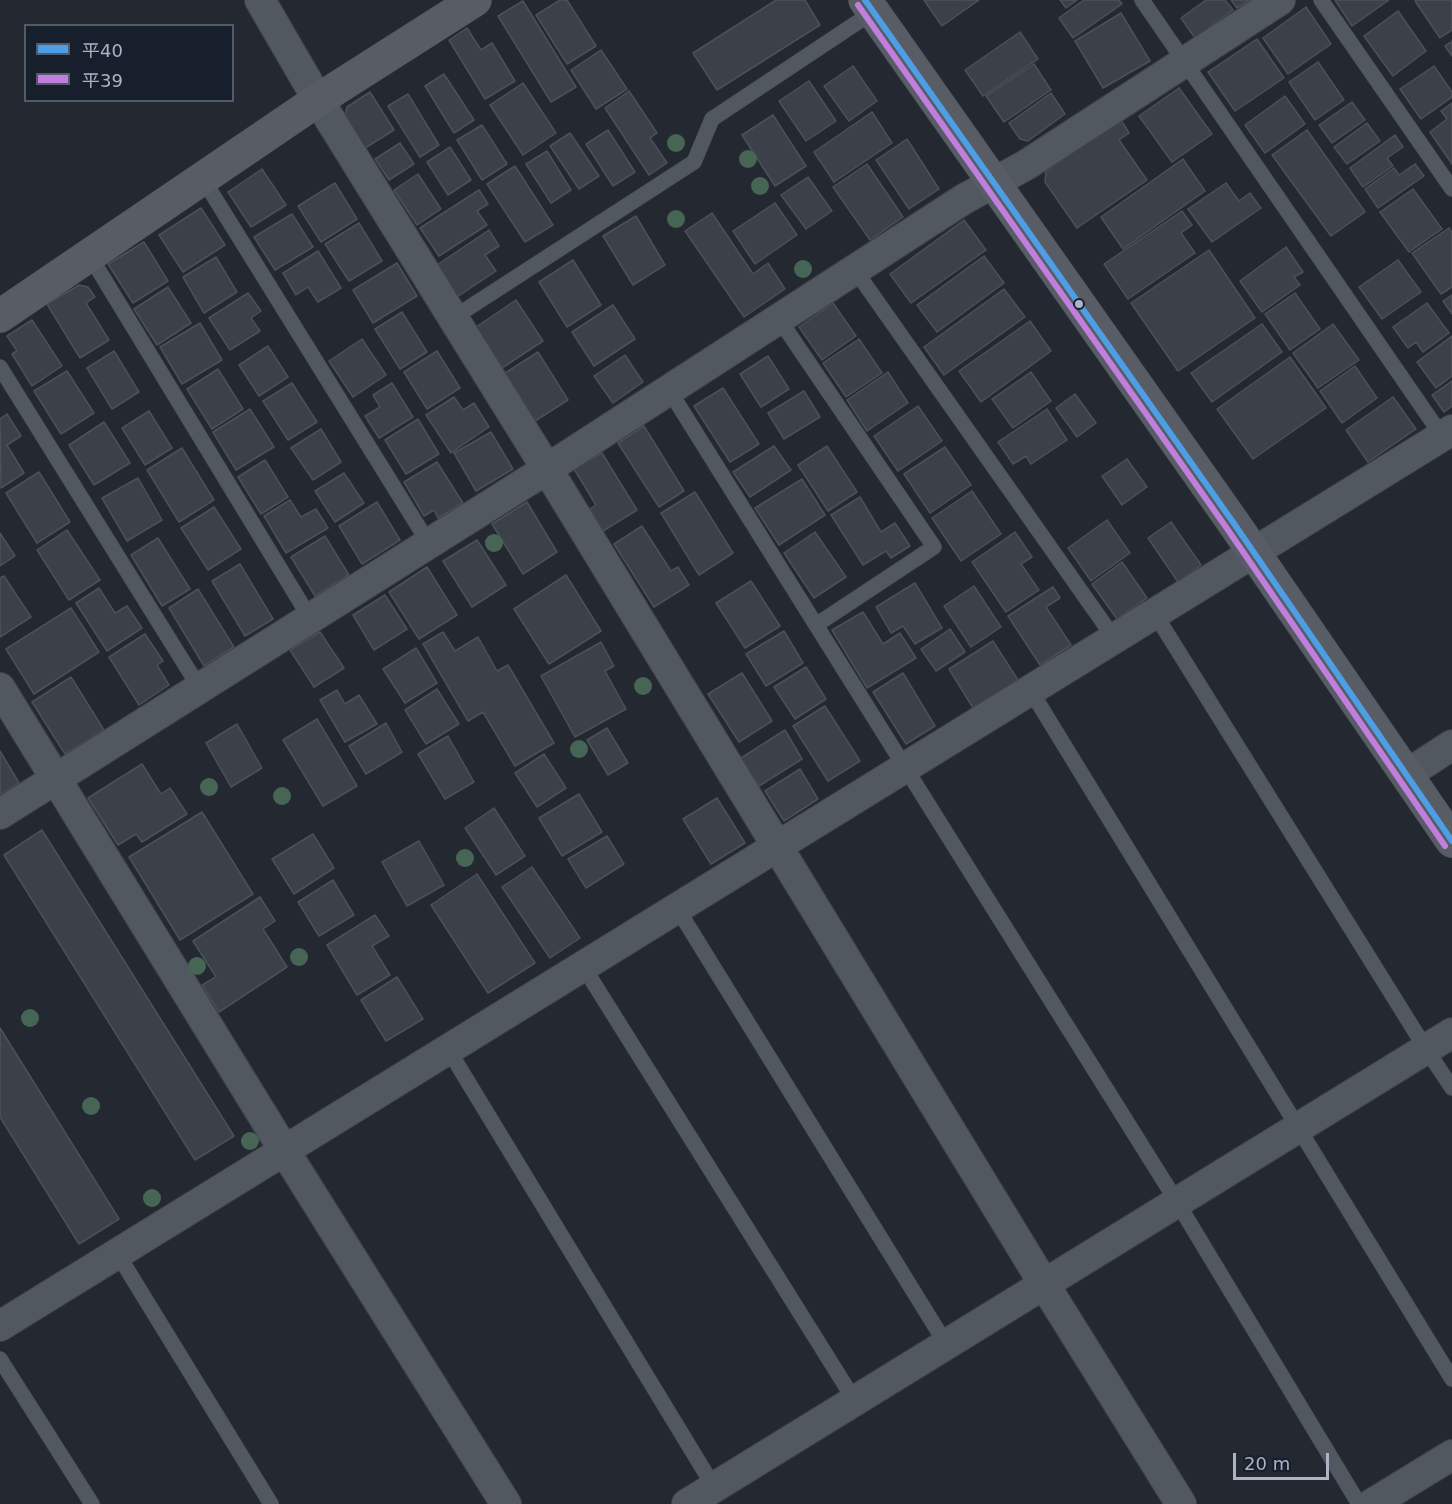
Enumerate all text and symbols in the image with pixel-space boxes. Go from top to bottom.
legend [24,24,234,102]
text: 平40 [82,40,123,61]
text: 平39 [82,70,123,91]
unlabelled marker [1073,298,1085,310]
scale bar [1236,1441,1332,1479]
text: 20 m [1244,1453,1290,1474]

